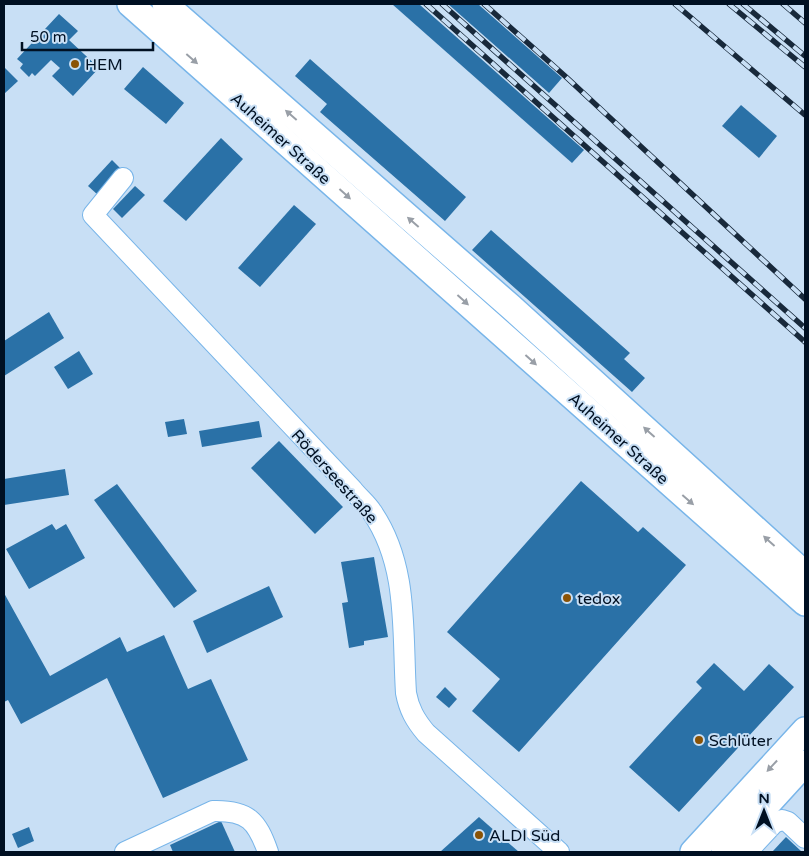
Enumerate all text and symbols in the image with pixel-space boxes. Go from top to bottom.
scale bar [22,20,154,52]
text: 50 m [30,28,67,46]
one-way arrow [186,53,198,65]
place label: HEM [85,55,123,75]
marker: HEM [69,58,81,70]
street label: Auheimer Straße [226,89,335,189]
one-way arrow [285,109,298,120]
one-way arrow [338,189,351,200]
one-way arrow [408,216,420,228]
one-way arrow [457,294,469,306]
one-way arrow [525,354,537,366]
street label: Auheimer Straße [564,389,673,489]
street label: Röderseestraße [287,425,382,528]
one-way arrow [643,426,655,438]
one-way arrow [682,494,694,506]
one-way arrow [764,535,776,547]
place label: tedox [577,589,620,609]
marker: tedox [561,592,573,604]
place label: Schlüter [709,731,773,751]
marker: Schlüter [693,734,705,746]
one-way arrow [766,760,778,772]
north arrow [739,786,789,836]
text: N [758,790,770,807]
place label: ALDI Süd [489,826,560,846]
marker: ALDI Süd [473,829,485,841]

